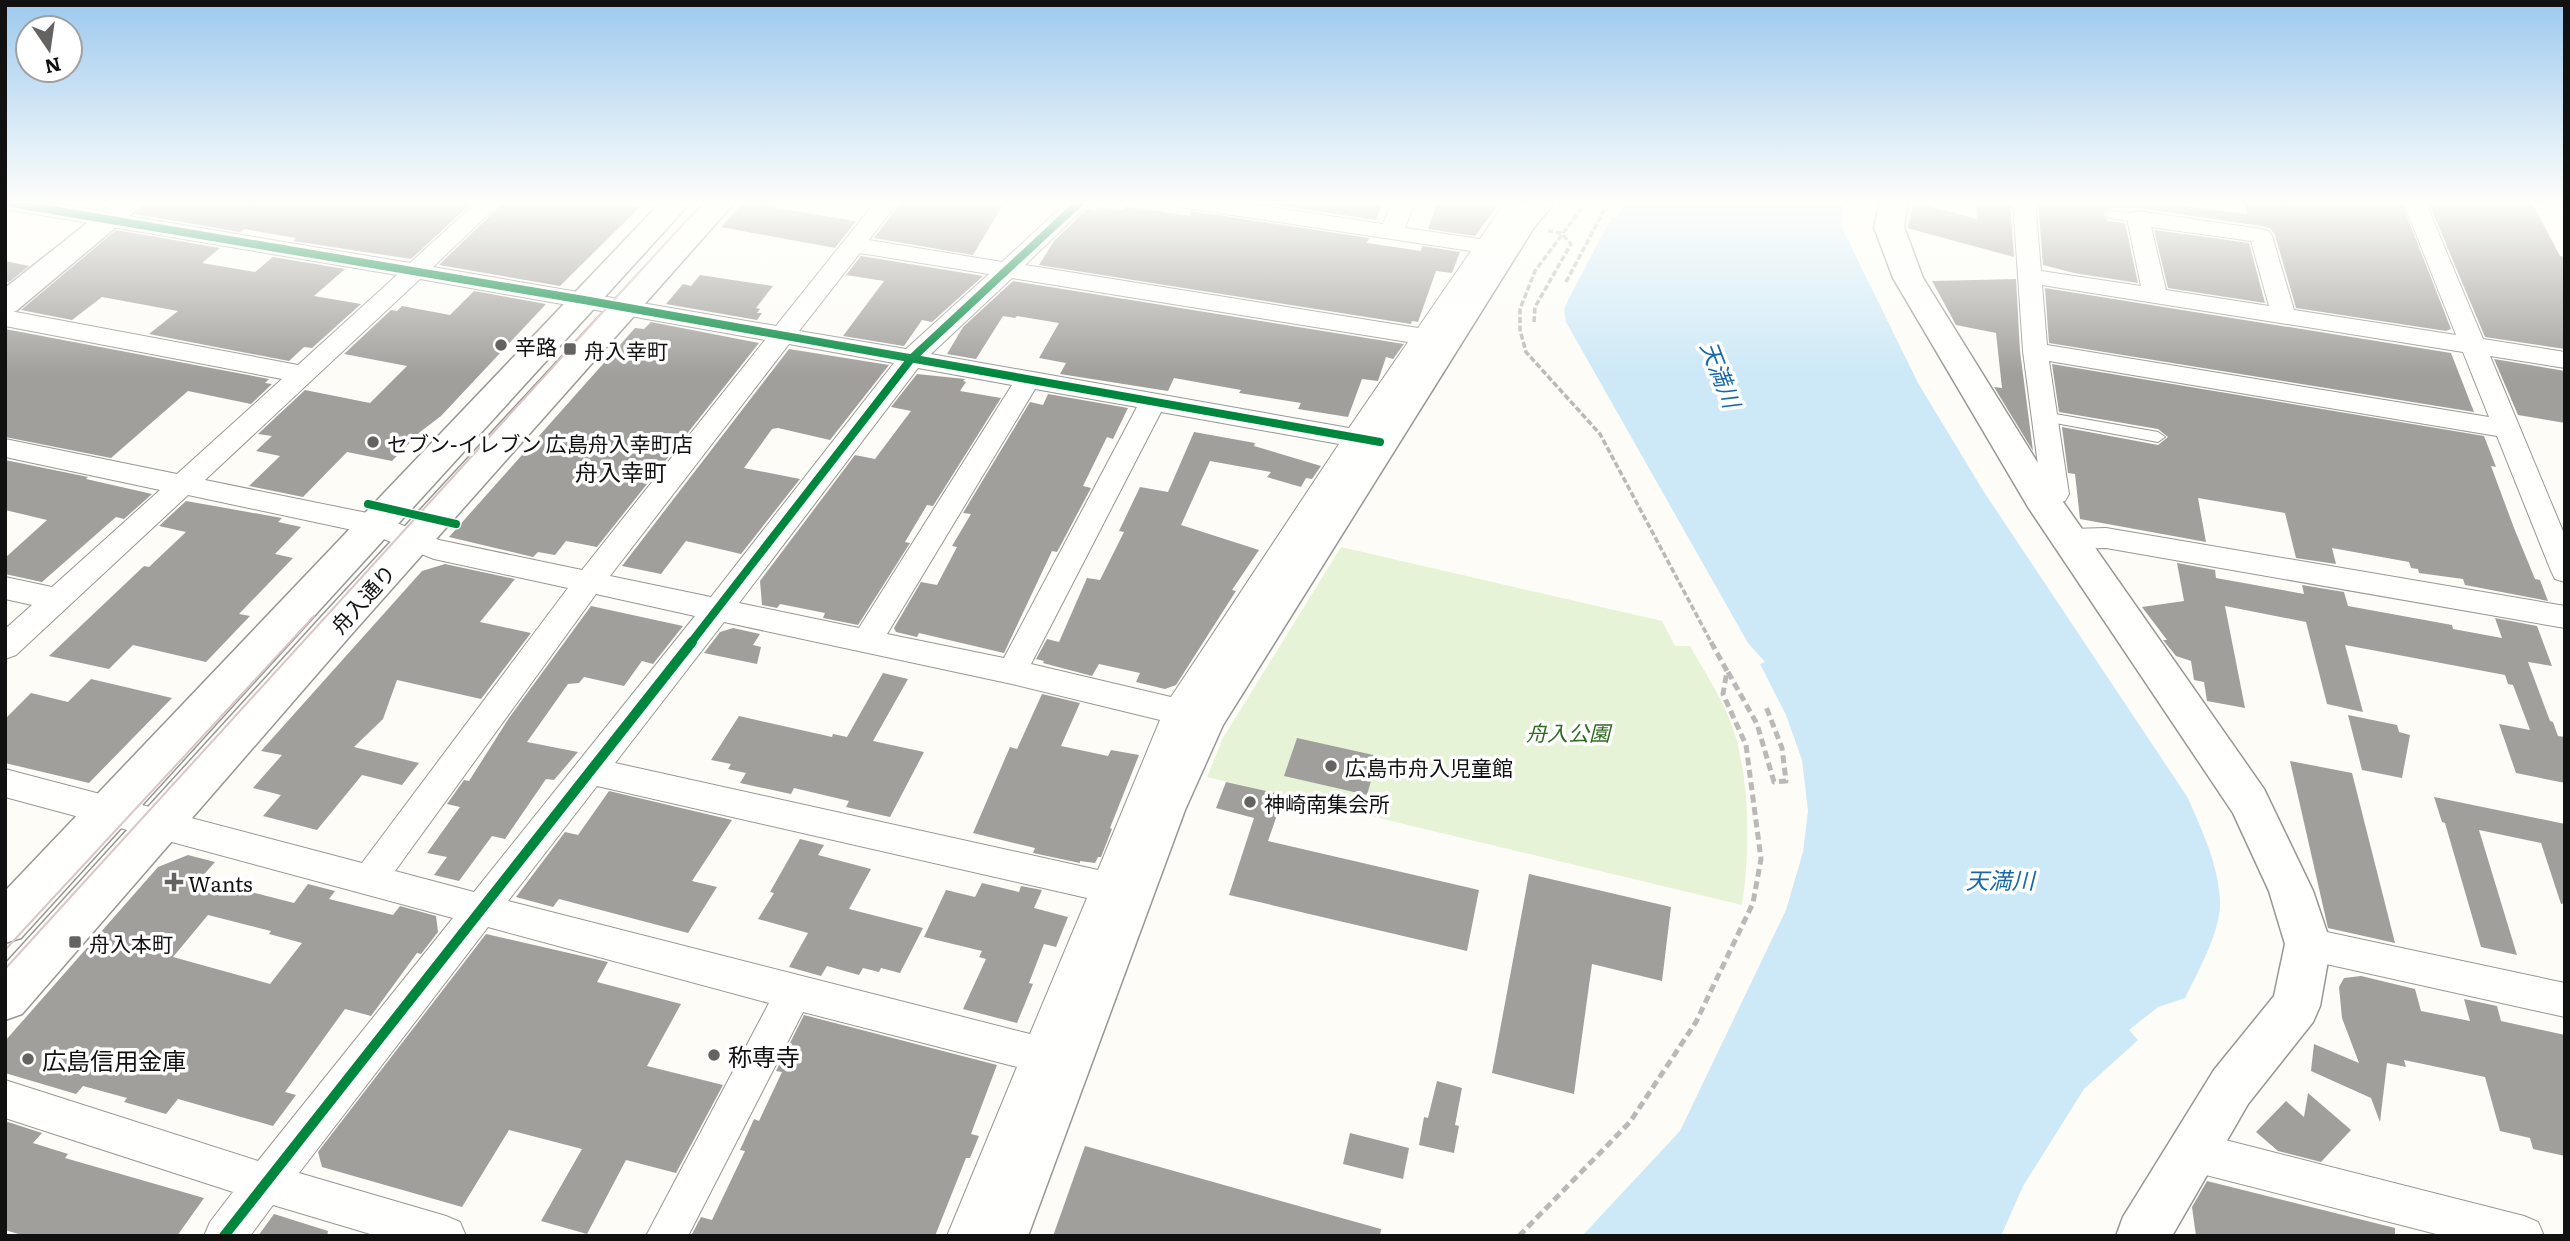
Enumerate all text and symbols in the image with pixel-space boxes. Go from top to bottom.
north arrow [14,14,84,84]
text: N [42,51,64,82]
place label: 辛路 [515,330,557,361]
place label: 舟入幸町 [584,334,668,365]
water label: 天満川 [1694,336,1751,415]
marker: 辛路 [493,337,509,353]
marker: 舟入幸町 [562,341,578,357]
place label: セブン-イレブン 広島舟入幸町店 [387,427,693,458]
marker: セブン-イレブン 広島舟入幸町店 [365,434,381,450]
district label: 舟入幸町 [575,454,667,488]
street label: 舟入通り [322,556,402,640]
park label: 舟入公園 [1526,716,1613,747]
place label: 広島市舟入児童館 [1345,751,1513,782]
marker: 広島市舟入児童館 [1323,758,1339,774]
place label: 神崎南集会所 [1264,787,1390,818]
marker: 神崎南集会所 [1242,794,1258,810]
water label: 天満川 [1966,862,2038,896]
place label: Wants [188,867,253,898]
marker: Wants [166,874,182,890]
place label: 舟入本町 [89,927,173,958]
marker: 舟入本町 [67,934,83,950]
place label: 称専寺 [728,1038,800,1073]
place label: 広島信用金庫 [42,1042,186,1077]
marker: 称専寺 [706,1047,722,1063]
marker: 広島信用金庫 [20,1051,36,1067]

